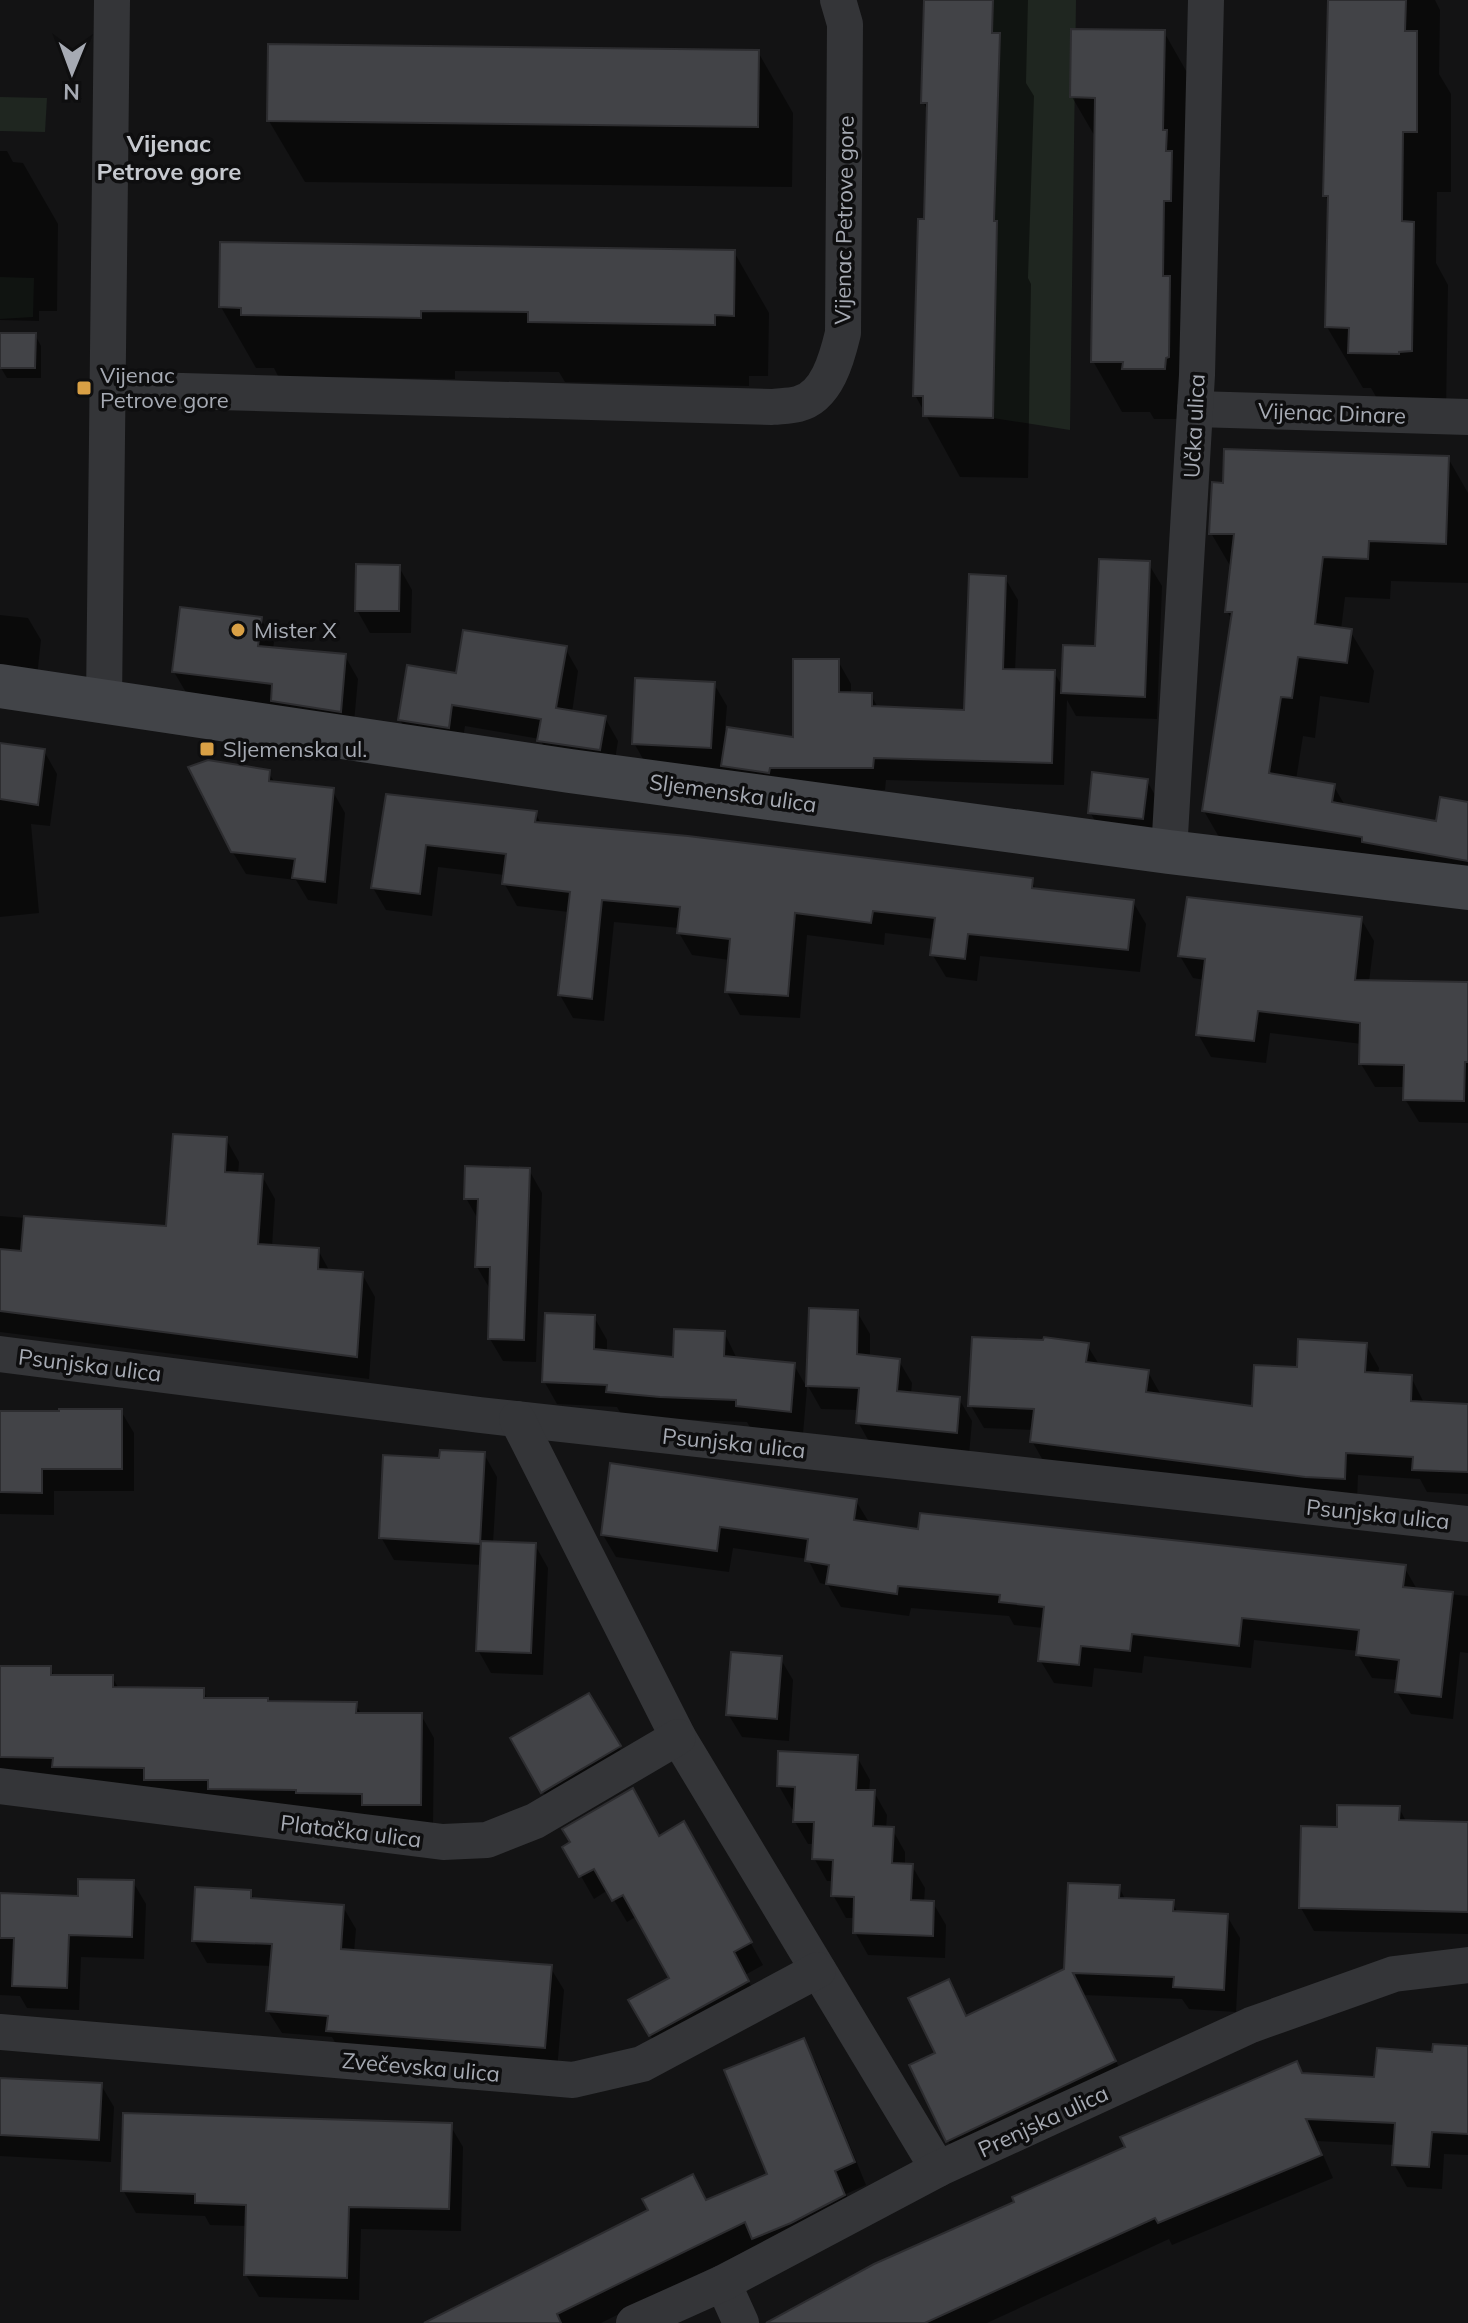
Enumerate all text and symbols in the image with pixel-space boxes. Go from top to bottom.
north arrow [32,32,112,112]
text: N [63,78,80,106]
street label: Vijenac Petrove gore [828,115,860,325]
district label: Vijenac Petrove gore [97,128,241,186]
place label: Vijenac Petrove gore [100,361,229,414]
street label: Učka ulica [1177,373,1211,479]
marker: Vijenac Petrove gore [75,379,93,397]
street label: Vijenac Dinare [1258,396,1406,430]
place label: Mister X [254,616,337,644]
marker: Mister X [229,621,247,639]
place label: Sljemenska ul. [223,735,367,763]
marker: Sljemenska ul. [198,740,216,758]
street label: Sljemenska ulica [648,767,818,819]
street label: Psunjska ulica [17,1342,163,1388]
street label: Psunjska ulica [661,1422,807,1464]
street label: Psunjska ulica [1305,1493,1451,1535]
street label: Platačka ulica [279,1808,423,1854]
street label: Zvečevska ulica [341,2046,501,2088]
street label: Prenjska ulica [974,2079,1112,2163]

